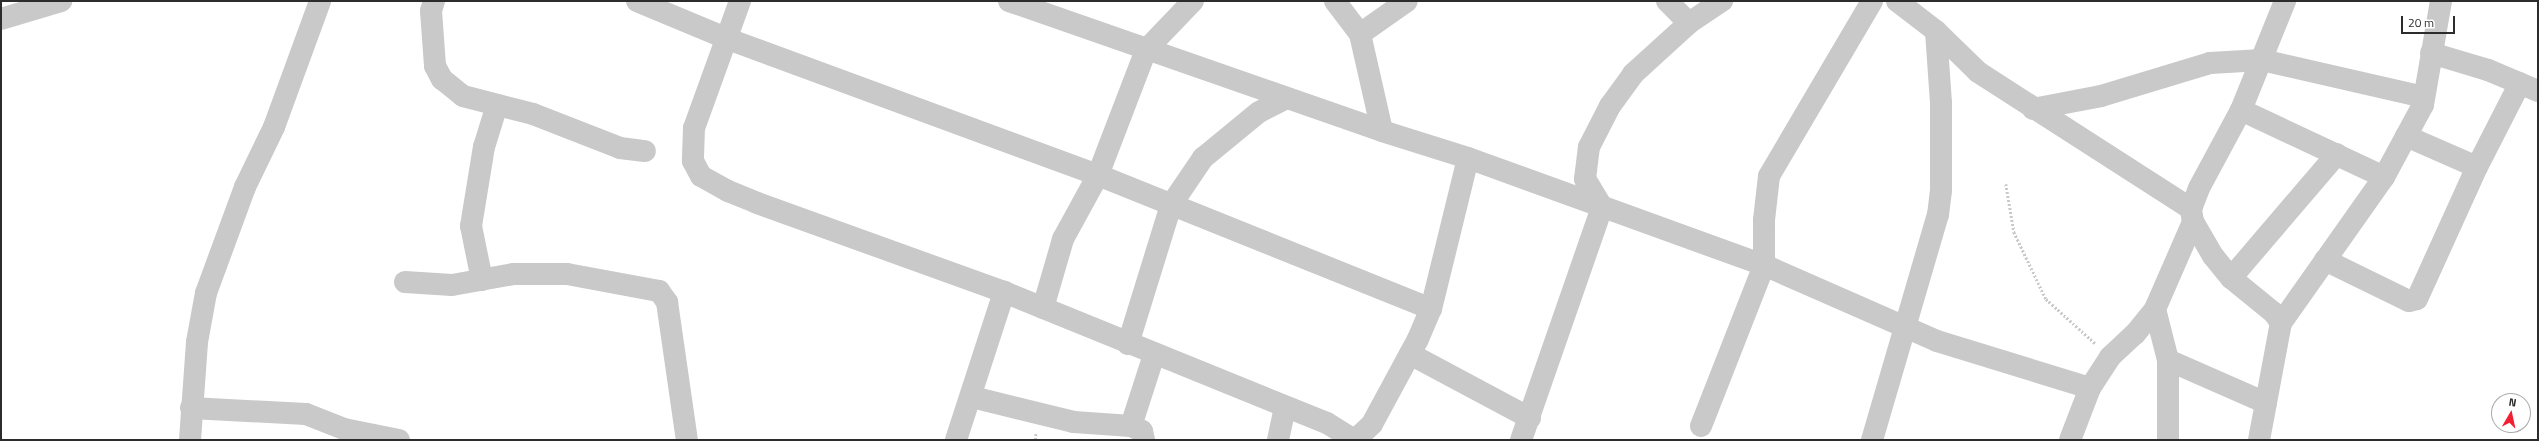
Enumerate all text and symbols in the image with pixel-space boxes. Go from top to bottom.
scale bar [2403,8,2457,34]
text: 20 m [2408,13,2434,32]
north arrow [2491,393,2531,433]
text: N [2508,394,2518,411]

